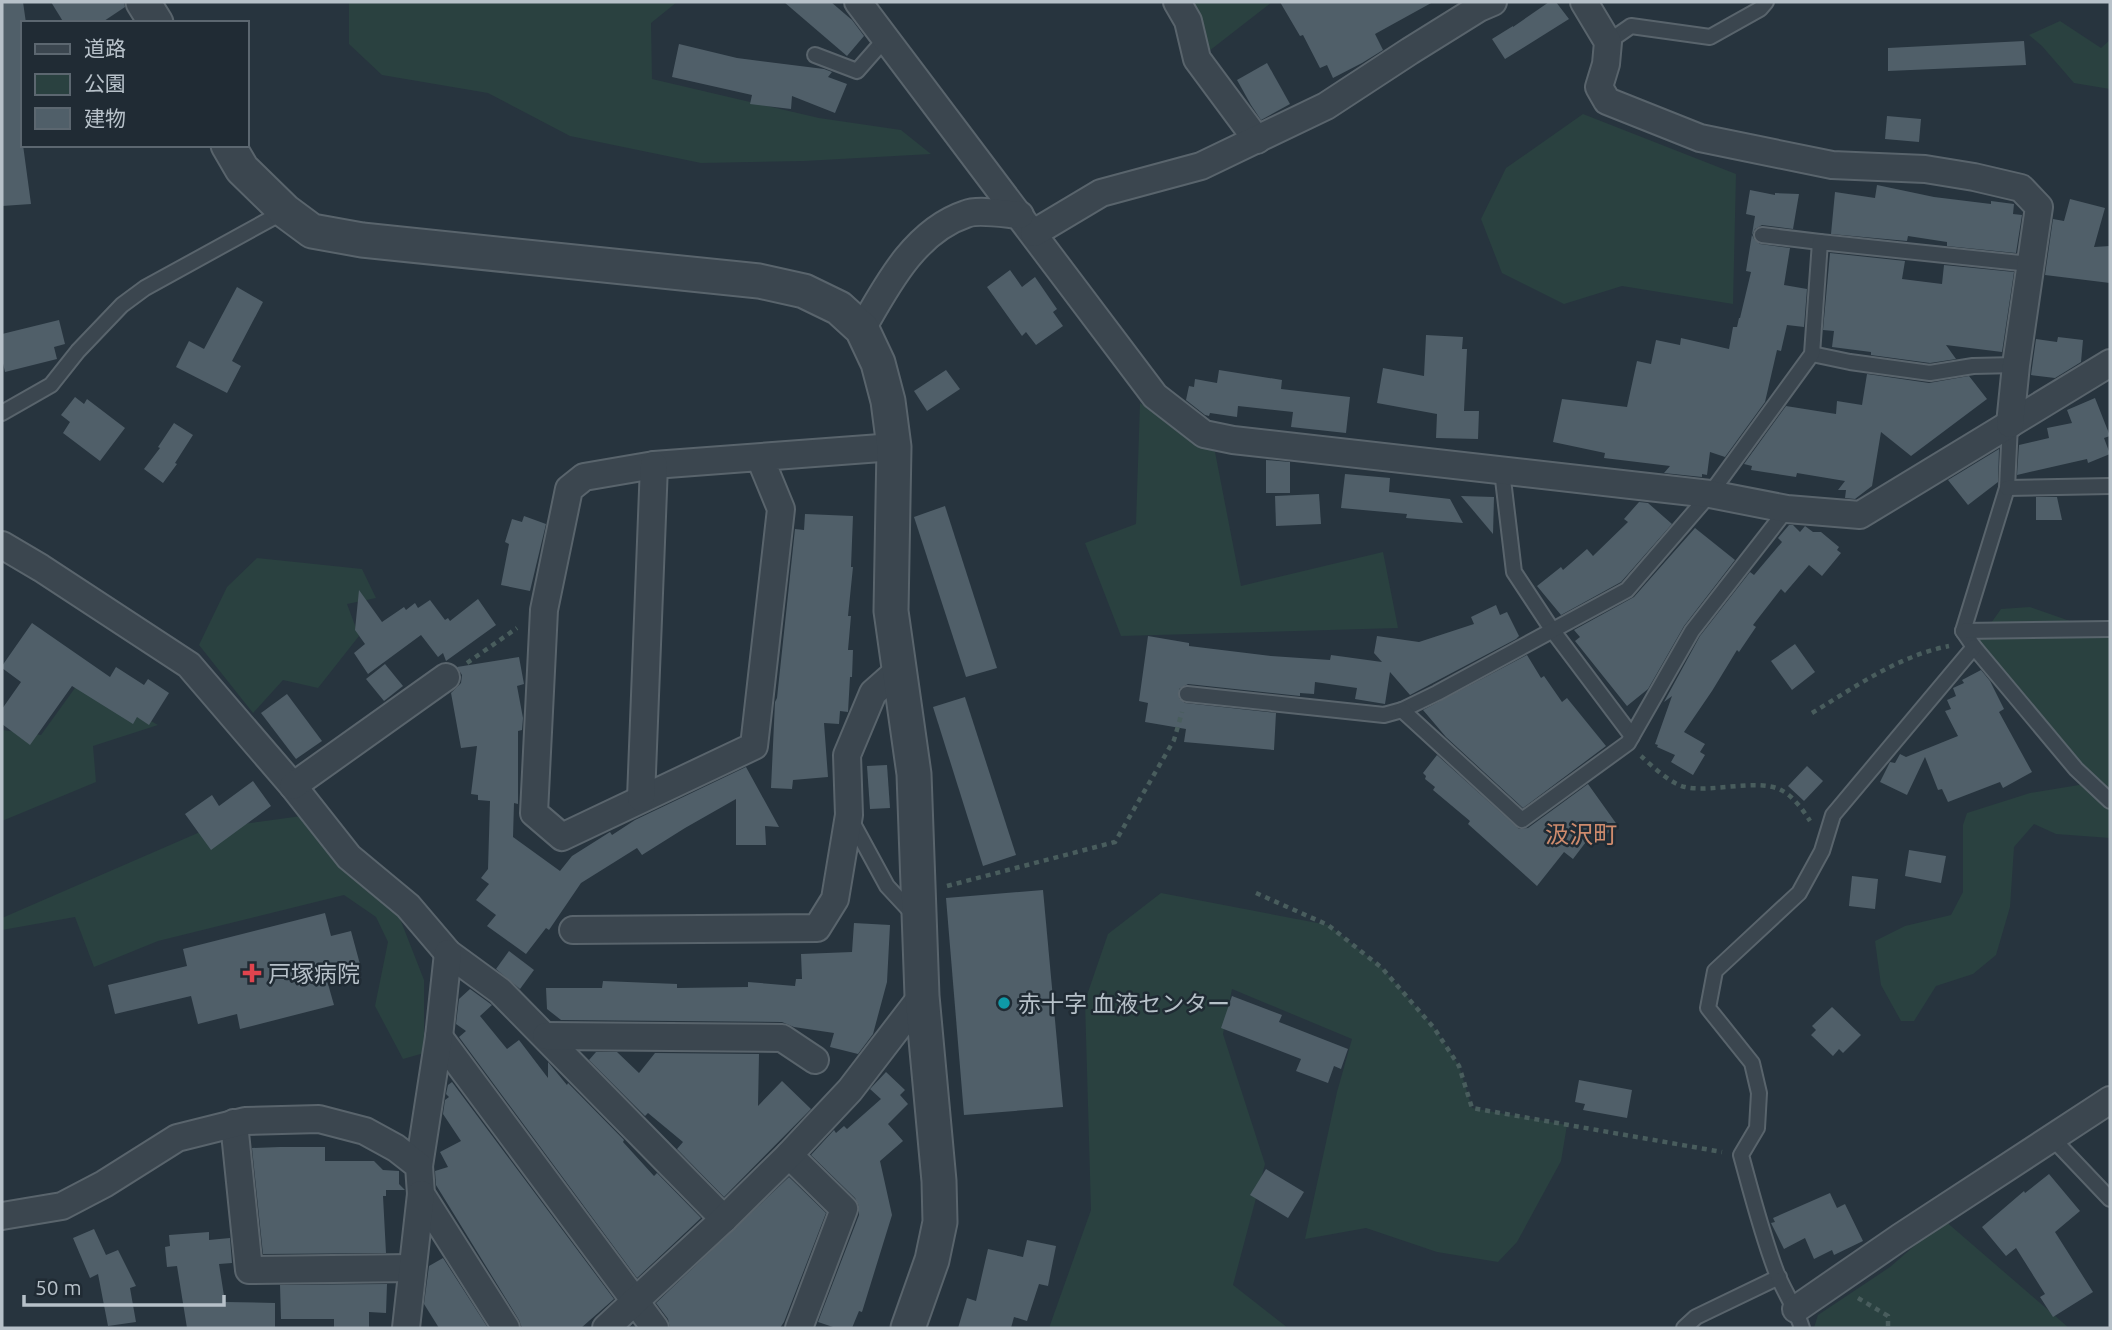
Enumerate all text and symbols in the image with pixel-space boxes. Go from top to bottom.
legend [21,21,248,147]
text: 道路 [84,36,126,60]
text: 公園 [84,71,126,95]
text: 建物 [84,106,126,130]
district label: 汲沢町 [1545,821,1617,848]
place label: 戸塚病院 [268,961,360,986]
marker: 戸塚病院 [242,963,262,983]
place label: 赤十字 血液センター [1018,991,1230,1016]
marker: 赤十字 血液センター [996,995,1012,1011]
scale bar [24,1264,224,1308]
text: 50 m [35,1275,82,1299]

